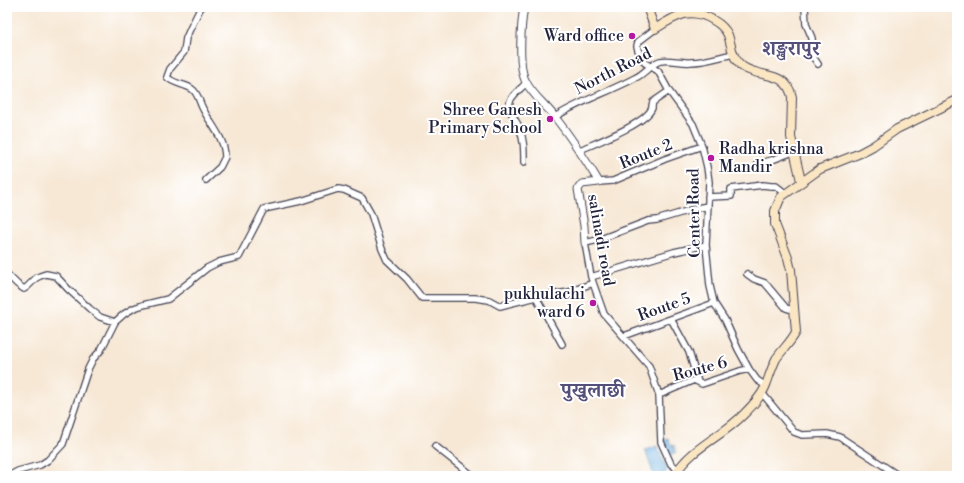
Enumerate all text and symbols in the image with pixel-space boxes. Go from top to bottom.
place label: Ward office [543,26,624,46]
marker: Ward office [627,31,637,41]
district label: शङ्खरापुर [762,37,822,62]
street label: North Road [571,43,655,99]
place label: Shree Ganesh Primary School [428,100,542,138]
marker: Shree Ganesh Primary School [545,114,555,124]
street label: Route 2 [617,134,675,174]
place label: Radha krishna Mandir [719,139,824,177]
marker: Radha krishna Mandir [706,153,716,163]
street label: Center Road [683,168,705,258]
street label: salinadi road [583,192,619,288]
place label: pukhulachi ward 6 [504,284,585,322]
street label: Route 5 [635,288,693,326]
marker: pukhulachi ward 6 [588,298,598,308]
street label: Route 6 [671,352,730,386]
district label: पुखुलाछी [559,379,627,404]

